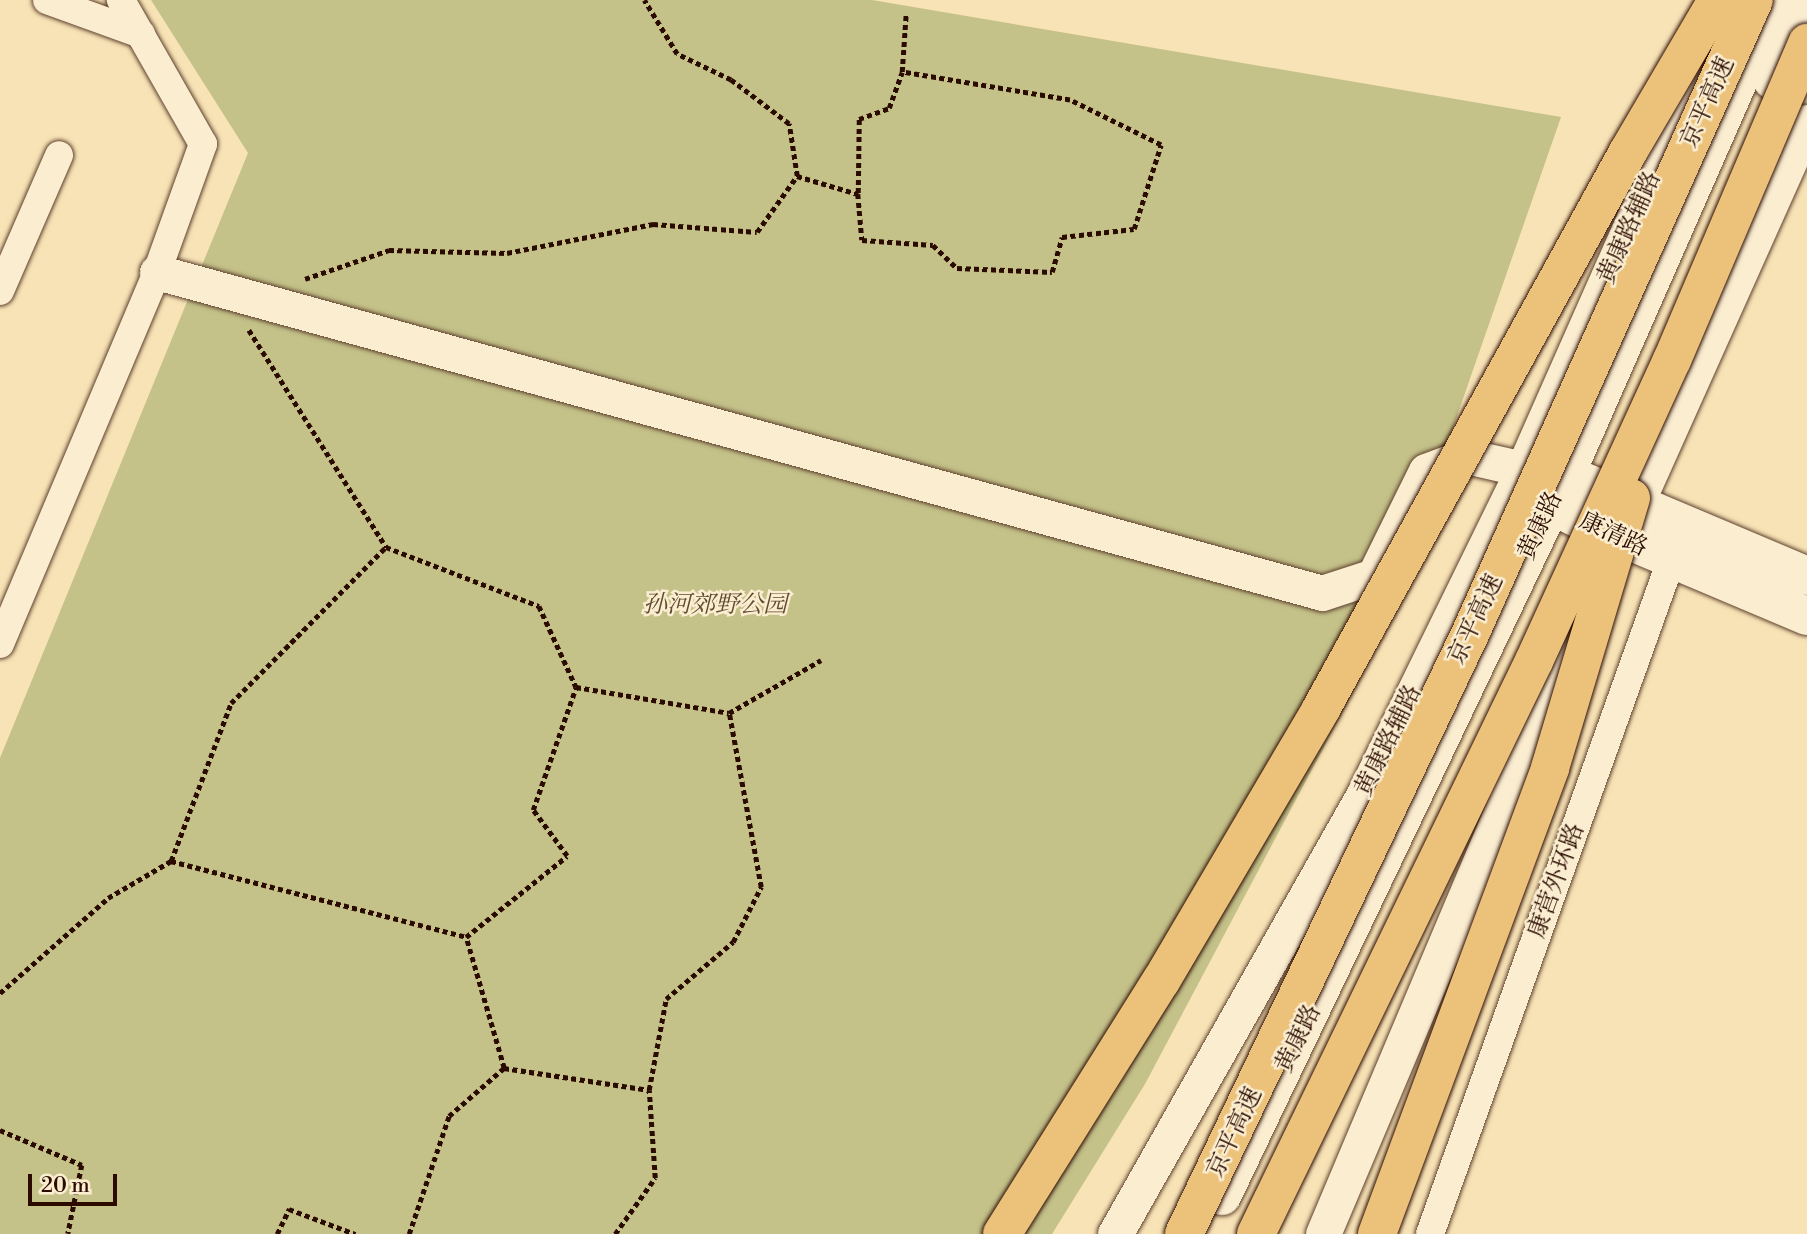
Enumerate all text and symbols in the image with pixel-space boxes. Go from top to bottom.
street label: 京平高速 [1675,53,1741,153]
street label: 黄康路辅路 [1592,167,1668,289]
street label: 黄康路 [1513,487,1569,565]
street label: 康清路 [1574,507,1652,563]
street label: 京平高速 [1443,570,1509,670]
park label: 孙河郊野公园 [643,592,787,620]
street label: 黄康路辅路 [1350,681,1428,801]
street label: 康营外环路 [1523,820,1591,942]
street label: 黄康路 [1270,1000,1328,1078]
street label: 京平高速 [1202,1083,1268,1183]
scale bar [32,1160,121,1204]
text: 20 m [41,1173,90,1199]

